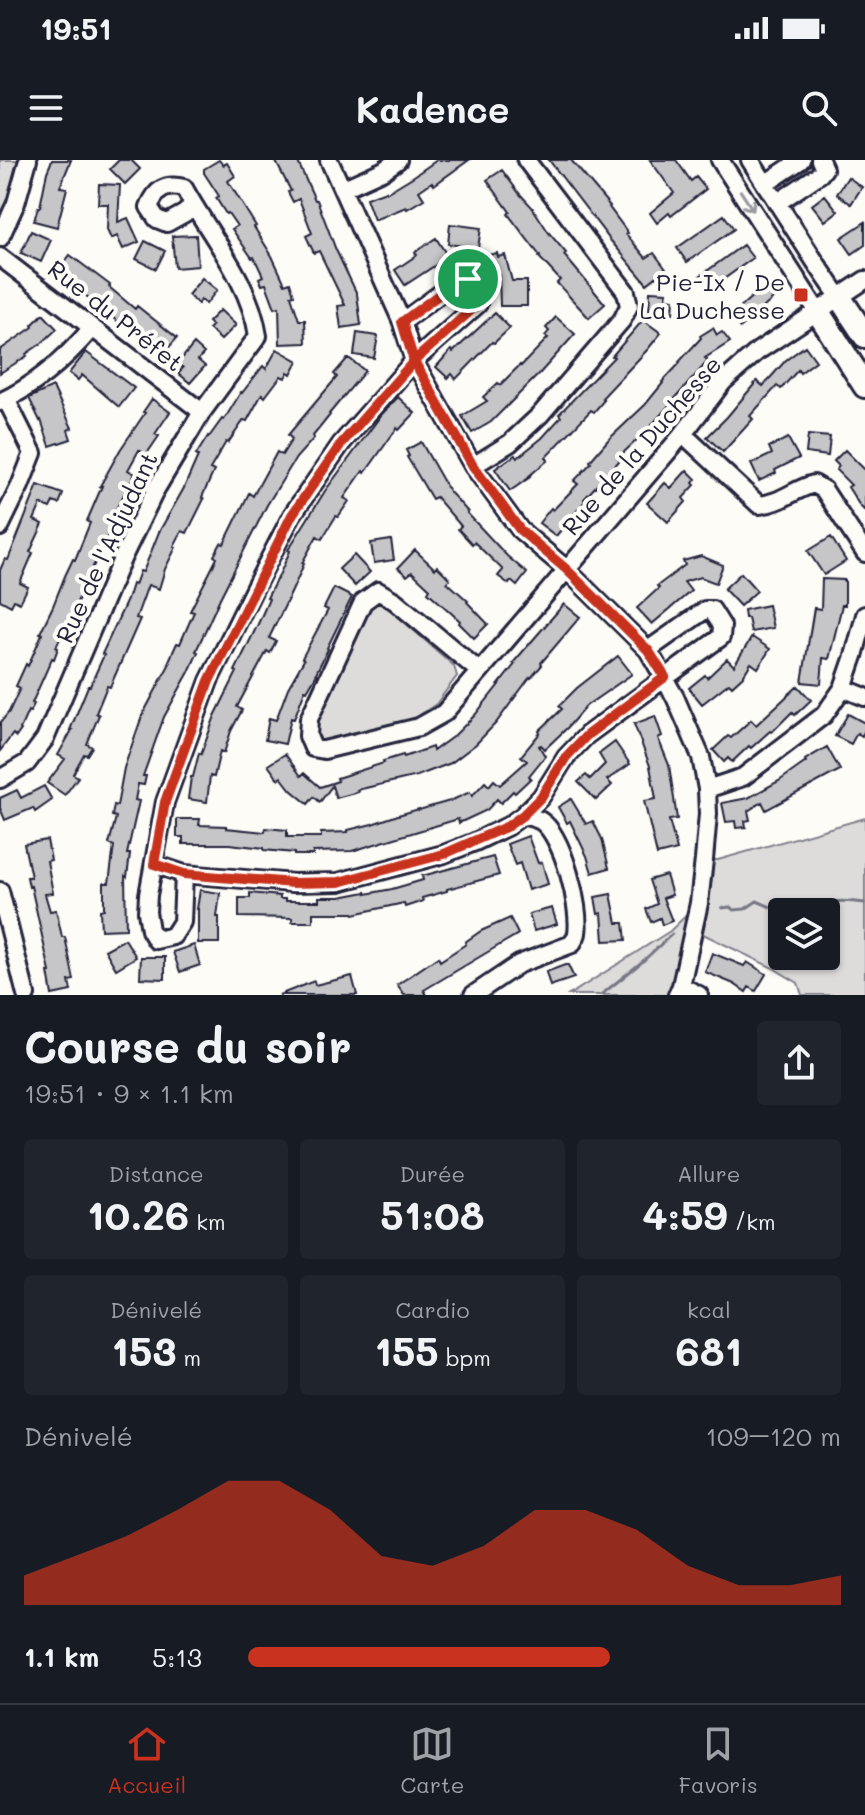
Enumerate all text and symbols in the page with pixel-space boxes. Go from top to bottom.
text: 19:51 [40,8,112,48]
text: Kadence [356,85,509,132]
icon: menu [24,86,68,130]
icon: search [797,86,841,130]
one-way arrow [739,189,755,212]
pin [434,245,502,313]
street label: Rue du Préfet [42,252,190,378]
icon: arrive [446,257,490,301]
place label: Pie-Ix / De La Duchesse [639,266,785,325]
marker: Pie-Ix / De La Duchesse [792,286,810,304]
street label: Rue de la Duchesse [555,349,727,541]
street label: Rue de l'Adjudant [48,447,164,647]
map controls [768,898,840,970]
button: layers [768,898,840,970]
text: Course du soir [24,1017,351,1074]
button: share [757,1021,841,1105]
text: 19:51 · 9 × 1.1 km [24,1076,234,1110]
text: Distance [109,1159,204,1188]
text: Durée [400,1159,465,1188]
text: Allure [677,1159,740,1188]
text: 10.26 [87,1188,189,1240]
text: 51:08 [380,1188,485,1240]
text: 4:59 [642,1188,728,1240]
text: km [189,1207,225,1236]
text: /km [728,1207,775,1236]
text: Dénivelé [110,1295,202,1324]
text: Cardio [395,1295,470,1324]
text: kcal [687,1295,731,1324]
text: 153 [111,1324,176,1376]
text: 155 [374,1324,439,1376]
text: 681 [675,1324,742,1376]
text: m [176,1343,201,1372]
text: bpm [439,1343,491,1372]
text: Dénivelé [24,1419,133,1453]
text: 109–120 m [705,1419,841,1453]
text: 1.1 km [24,1640,99,1674]
text: 5:13 [152,1640,202,1674]
tab: Accueil [107,1722,186,1799]
tab: Carte [401,1722,464,1799]
tab: Favoris [679,1722,758,1799]

